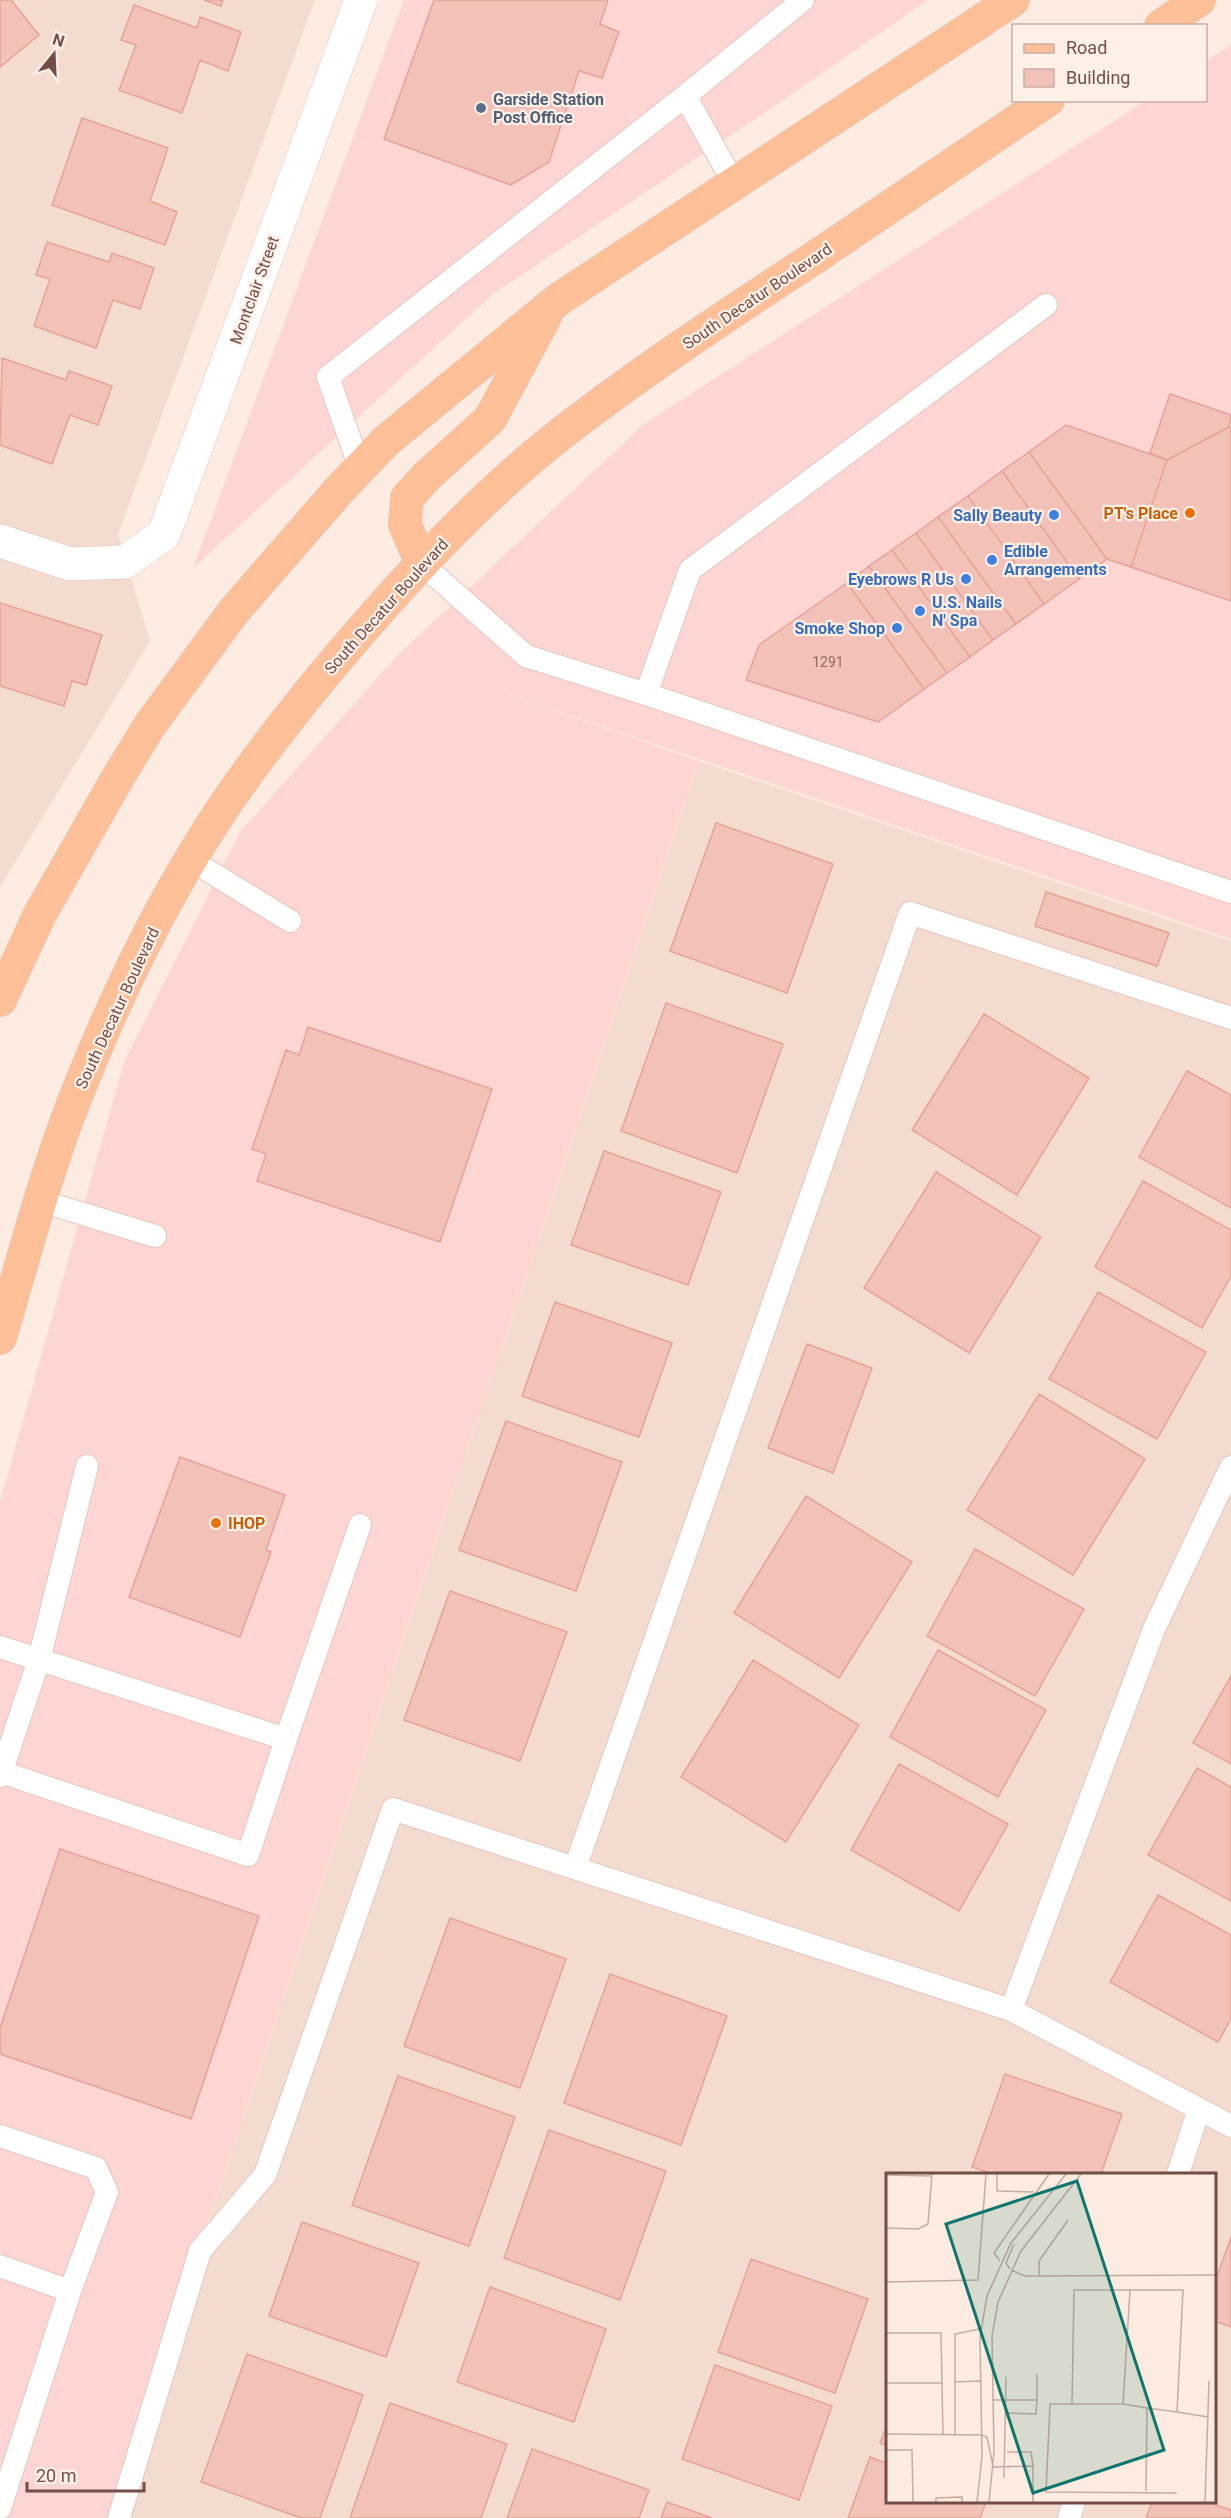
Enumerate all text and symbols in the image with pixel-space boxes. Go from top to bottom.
north arrow [24,24,84,84]
legend [1012,24,1207,102]
text: N [50,29,67,51]
text: Road [1066,37,1107,58]
text: Building [1066,67,1130,88]
place label: Garside Station Post Office [493,90,604,127]
marker: Garside Station Post Office [474,101,488,115]
street label: Montclair Street [226,234,283,347]
street label: South Decatur Boulevard [679,239,835,353]
place label: PT's Place [1104,504,1178,523]
place label: Sally Beauty [953,506,1043,525]
marker: PT's Place [1183,506,1197,520]
marker: Sally Beauty [1047,508,1061,522]
street label: South Decatur Boulevard [320,535,452,678]
place label: Edible Arrangements [1004,542,1107,579]
marker: Edible Arrangements [985,553,999,567]
place label: Eyebrows R Us [848,570,954,589]
marker: Eyebrows R Us [959,572,973,586]
place label: U.S. Nails N' Spa [932,593,1002,630]
marker: U.S. Nails N' Spa [913,604,927,618]
place label: Smoke Shop [794,619,885,638]
marker: Smoke Shop [890,621,904,635]
house number: 1291 [812,654,844,670]
street label: South Decatur Boulevard [72,925,163,1092]
place label: IHOP [228,1514,265,1533]
marker: IHOP [209,1516,223,1530]
inset map [886,2173,1216,2503]
scale bar [27,2455,144,2493]
text: 20 m [36,2465,76,2486]

